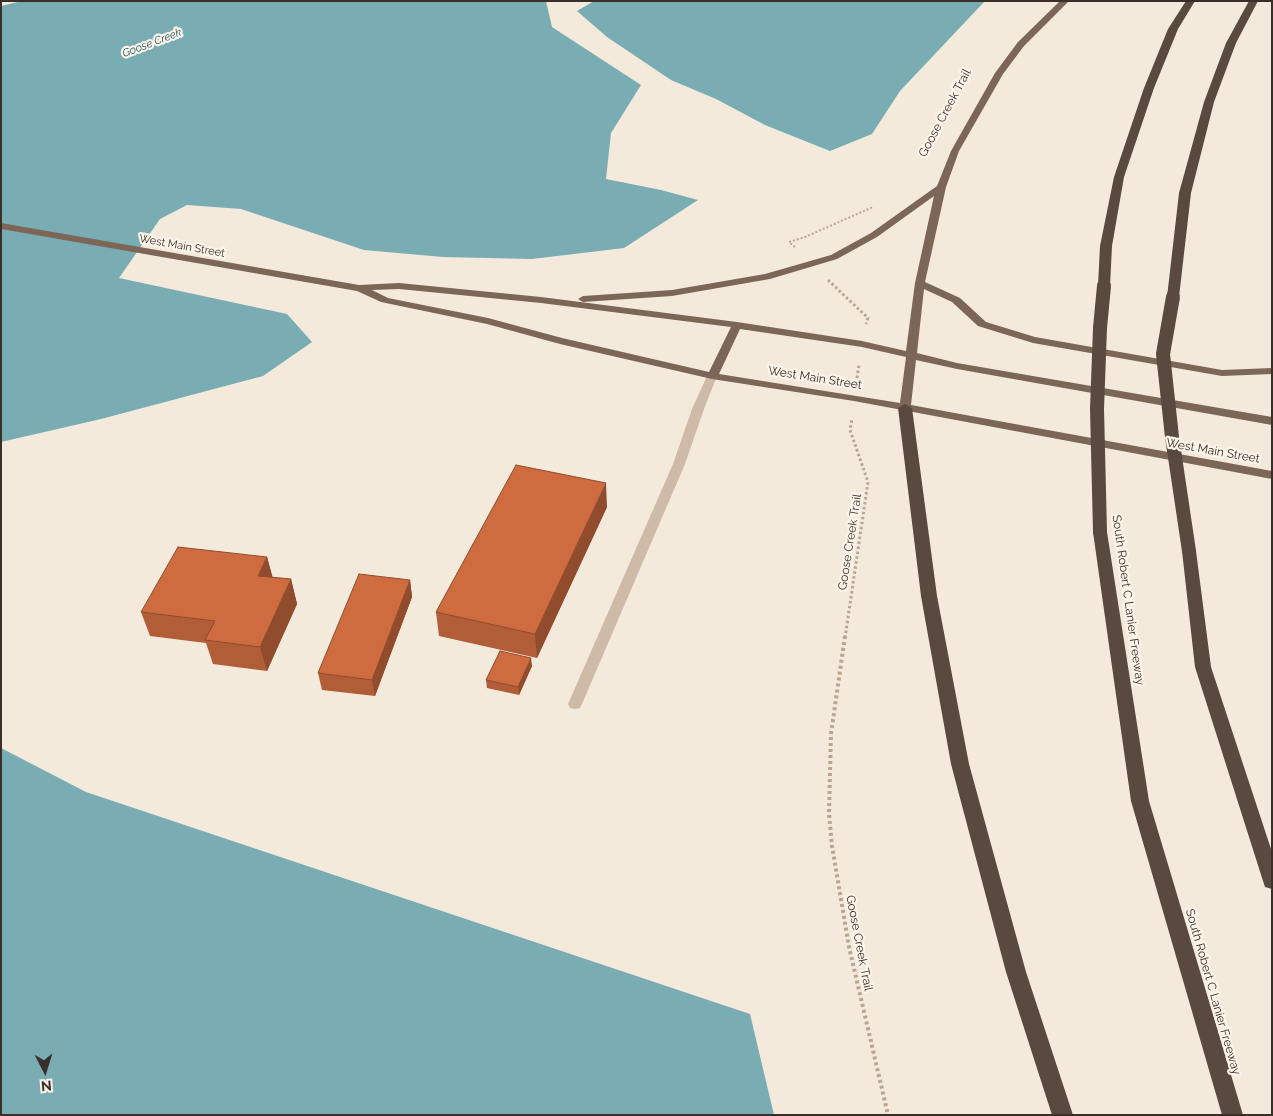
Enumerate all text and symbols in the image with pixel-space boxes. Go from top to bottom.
water label: Goose Creek [120,26,184,60]
street label: Goose Creek Trail [916,67,974,159]
street label: West Main Street [138,232,226,260]
street label: West Main Street [767,363,863,393]
street label: West Main Street [1165,436,1261,466]
street label: Goose Creek Trail [835,493,865,591]
street label: South Robert C Lanier Freeway [1109,514,1147,686]
street label: Goose Creek Trail [843,894,875,992]
street label: South Robert C Lanier Freeway [1182,907,1244,1077]
north arrow [20,1046,70,1096]
text: N [40,1078,52,1094]

